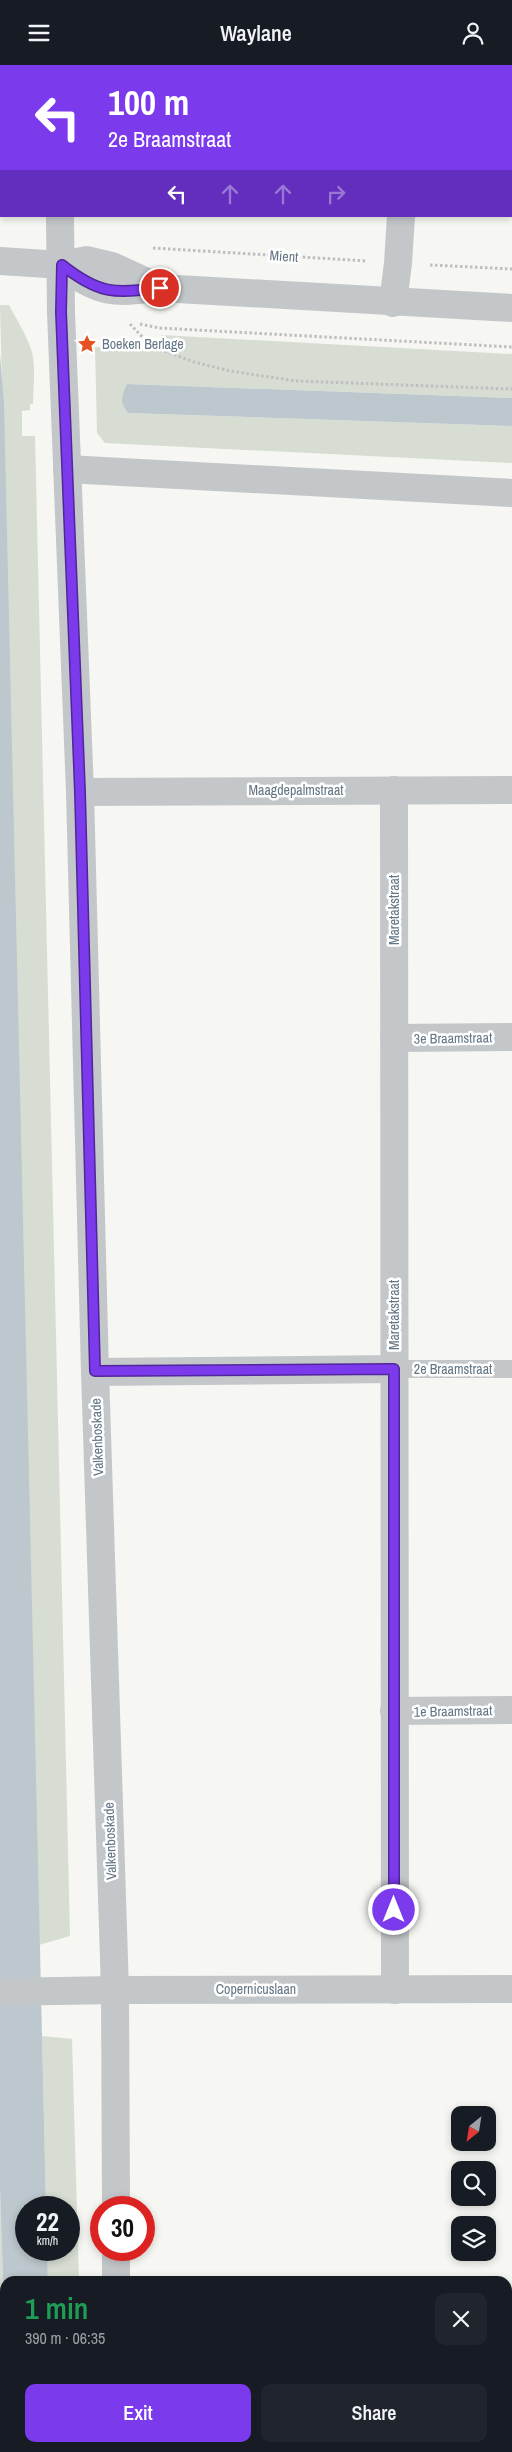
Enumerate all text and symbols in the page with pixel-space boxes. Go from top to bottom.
text: Waylane [220,18,292,48]
icon: menu [25,19,53,47]
icon: person [459,19,487,47]
text: 100 m [108,79,189,126]
icon: left [25,85,90,150]
text: 2e Braamstraat [108,124,231,154]
icon: left [163,180,191,208]
icon: ahead [216,180,244,208]
icon: ahead [269,180,297,208]
icon: right [322,180,350,208]
street label: Mient [269,246,299,266]
pin [139,267,181,309]
icon: arrive [146,274,174,302]
place icon: Boeken Berlage [76,333,98,355]
place label: Boeken Berlage [102,335,184,353]
street label: Maagdepalmstraat [248,781,344,799]
street label: Maretakstraat [385,875,403,945]
street label: 3e Braamstraat [414,1028,492,1048]
street label: Maretakstraat [385,1280,403,1350]
street label: 2e Braamstraat [414,1360,492,1378]
street label: Valkenboskade [87,1398,107,1476]
street label: 1e Braamstraat [414,1701,492,1721]
street label: Valkenboskade [100,1802,120,1880]
position arrow [367,1883,419,1935]
street label: Copernicuslaan [216,1980,296,1998]
north arrow [451,2106,496,2151]
map controls [451,2106,496,2261]
button: search [451,2161,496,2206]
speed limit sign: 30 [90,2196,155,2261]
text: 22 [36,2205,59,2239]
button: layers [451,2216,496,2261]
text: km/h [37,2233,58,2249]
text: 1 min [25,2288,88,2328]
button: close [435,2293,487,2345]
text: 390 m · 06:35 [25,2327,105,2349]
button: Exit [25,2384,251,2442]
button: Share [261,2384,487,2442]

